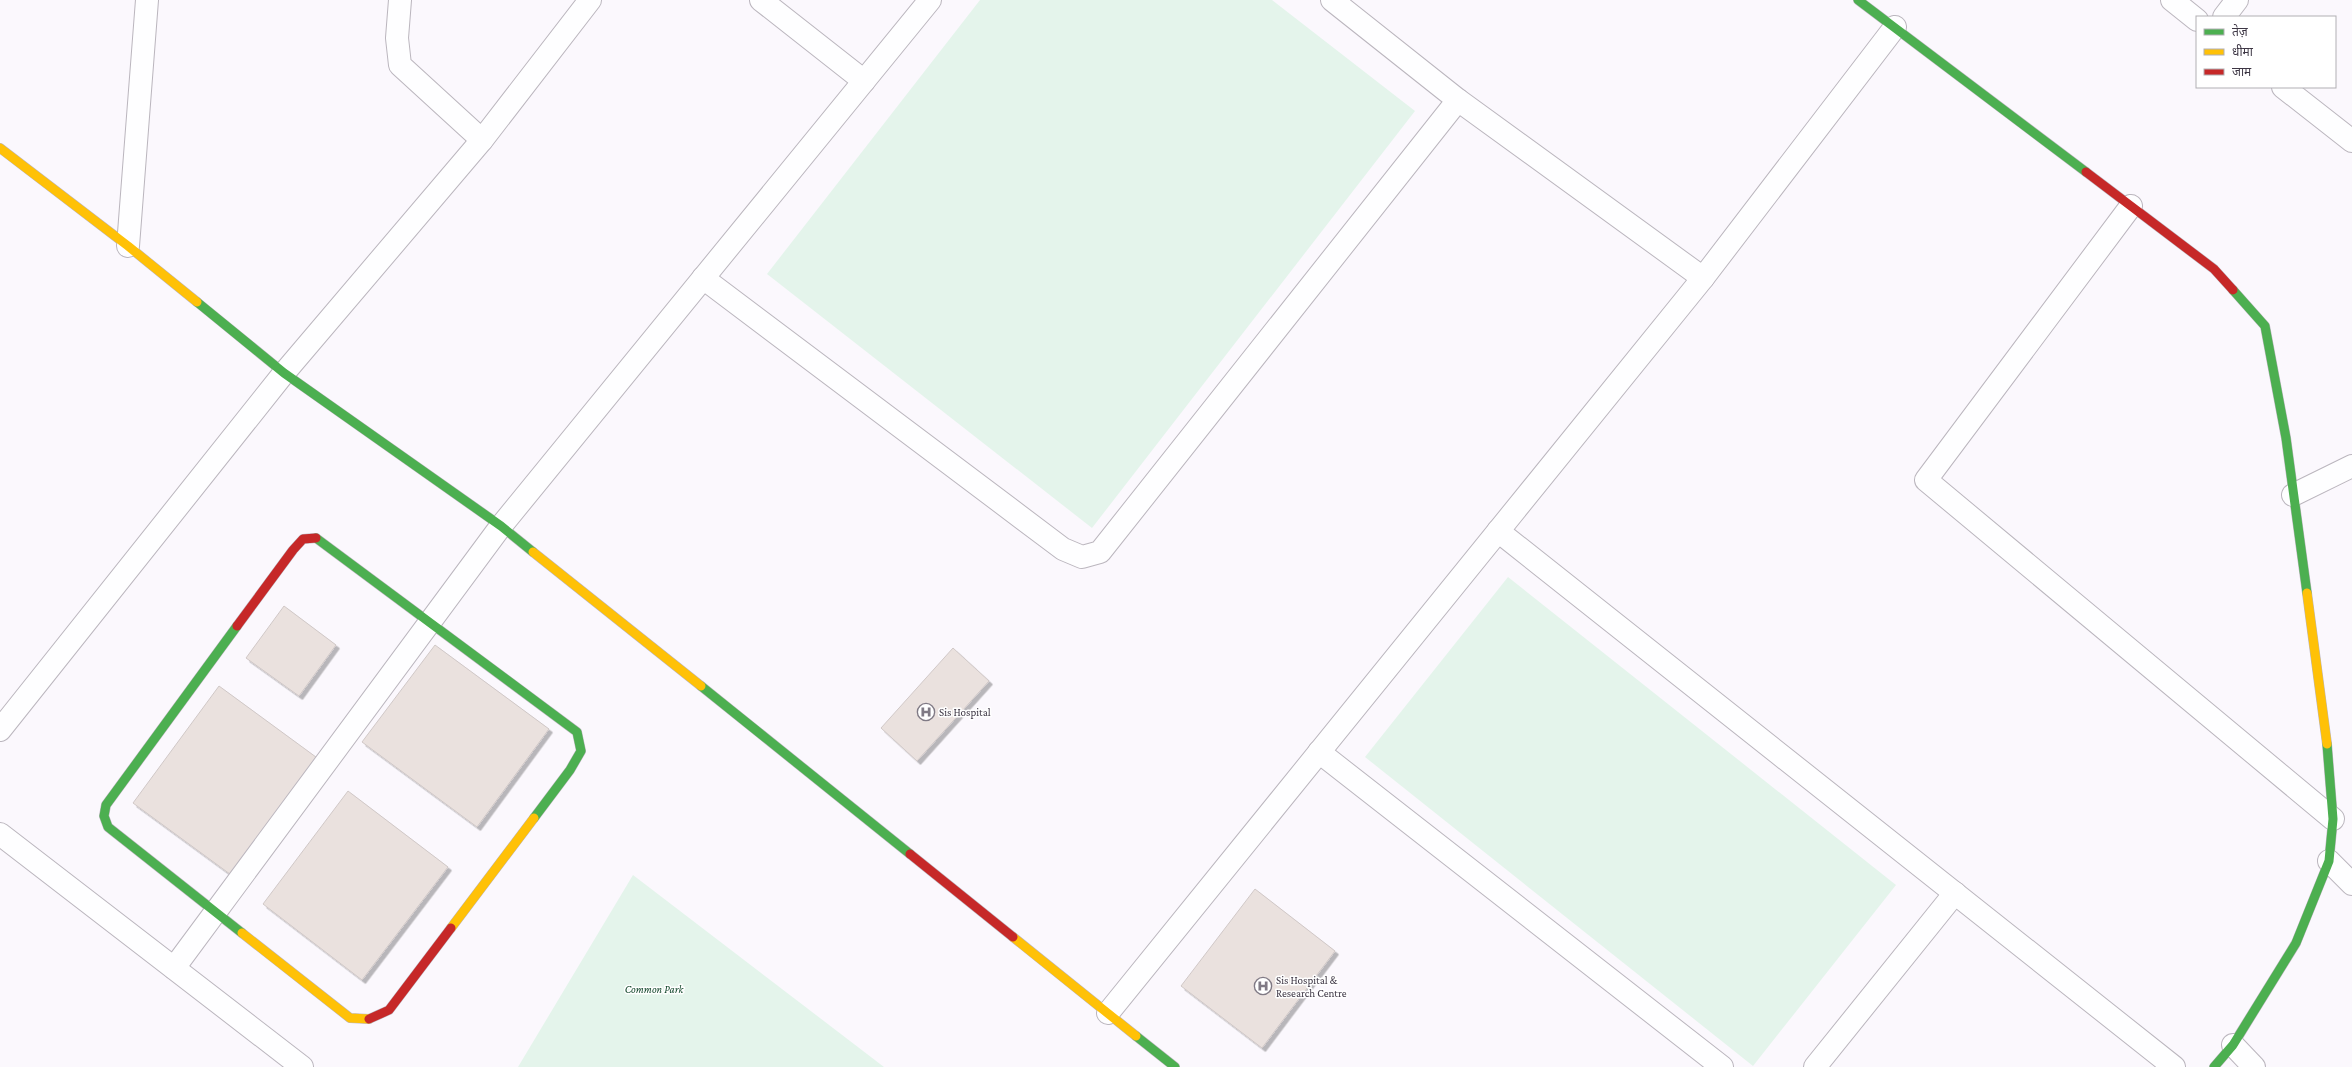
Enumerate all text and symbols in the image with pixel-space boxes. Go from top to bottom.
legend [2196,16,2336,88]
text: तेज़ [2232,24,2249,39]
text: धीमा [2232,44,2254,59]
text: जाम [2232,65,2252,79]
hospital icon: Sis Hospital [916,702,936,722]
place label: Sis Hospital [939,706,991,719]
place label: Sis Hospital & Research Centre [1276,974,1347,999]
hospital icon: Sis Hospital & Research Centre [1253,976,1273,996]
park label: Common Park [625,983,685,995]

